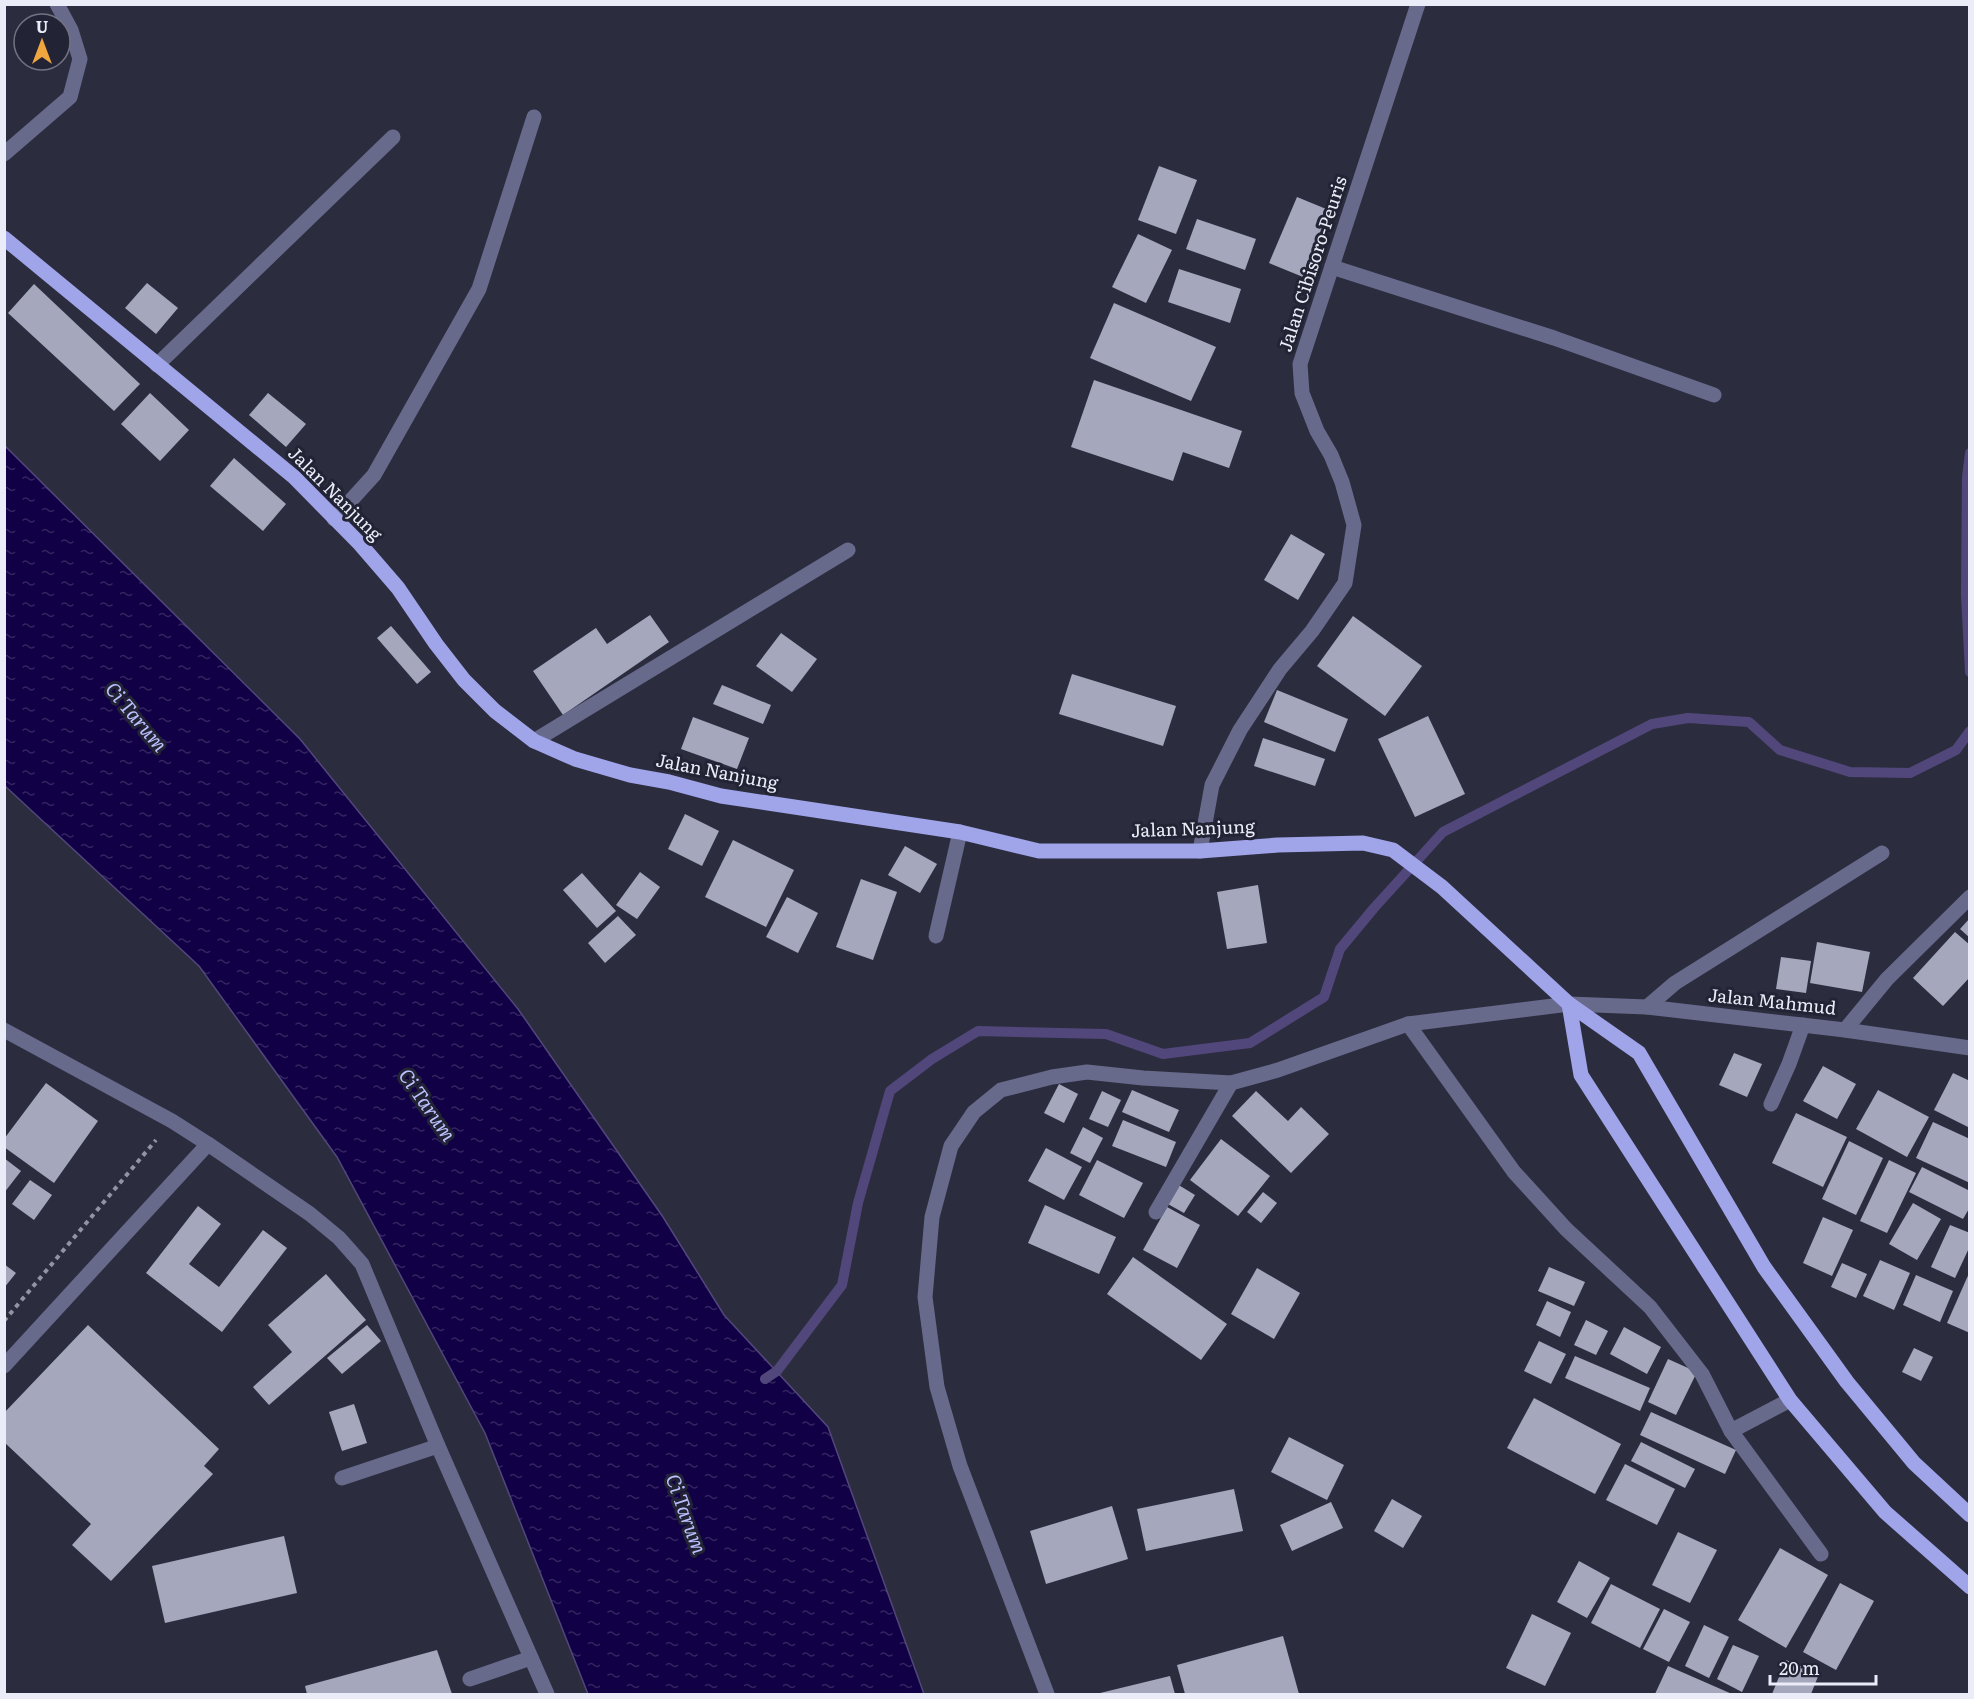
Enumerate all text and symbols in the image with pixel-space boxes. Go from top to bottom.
north arrow [12,12,72,72]
text: U [36,14,49,38]
street label: Jalan Cibisoro-Peuris [1270,172,1353,355]
street label: Jalan Nanjung [283,440,390,547]
water label: Ci Tarum [99,674,176,758]
street label: Jalan Nanjung [654,745,782,796]
street label: Jalan Nanjung [1130,812,1256,843]
street label: Jalan Mahmud [1707,980,1838,1021]
water label: Ci Tarum [392,1061,465,1147]
water label: Ci Tarum [660,1469,716,1558]
scale bar [1770,1648,1876,1686]
text: 20 m [1779,1654,1820,1681]

